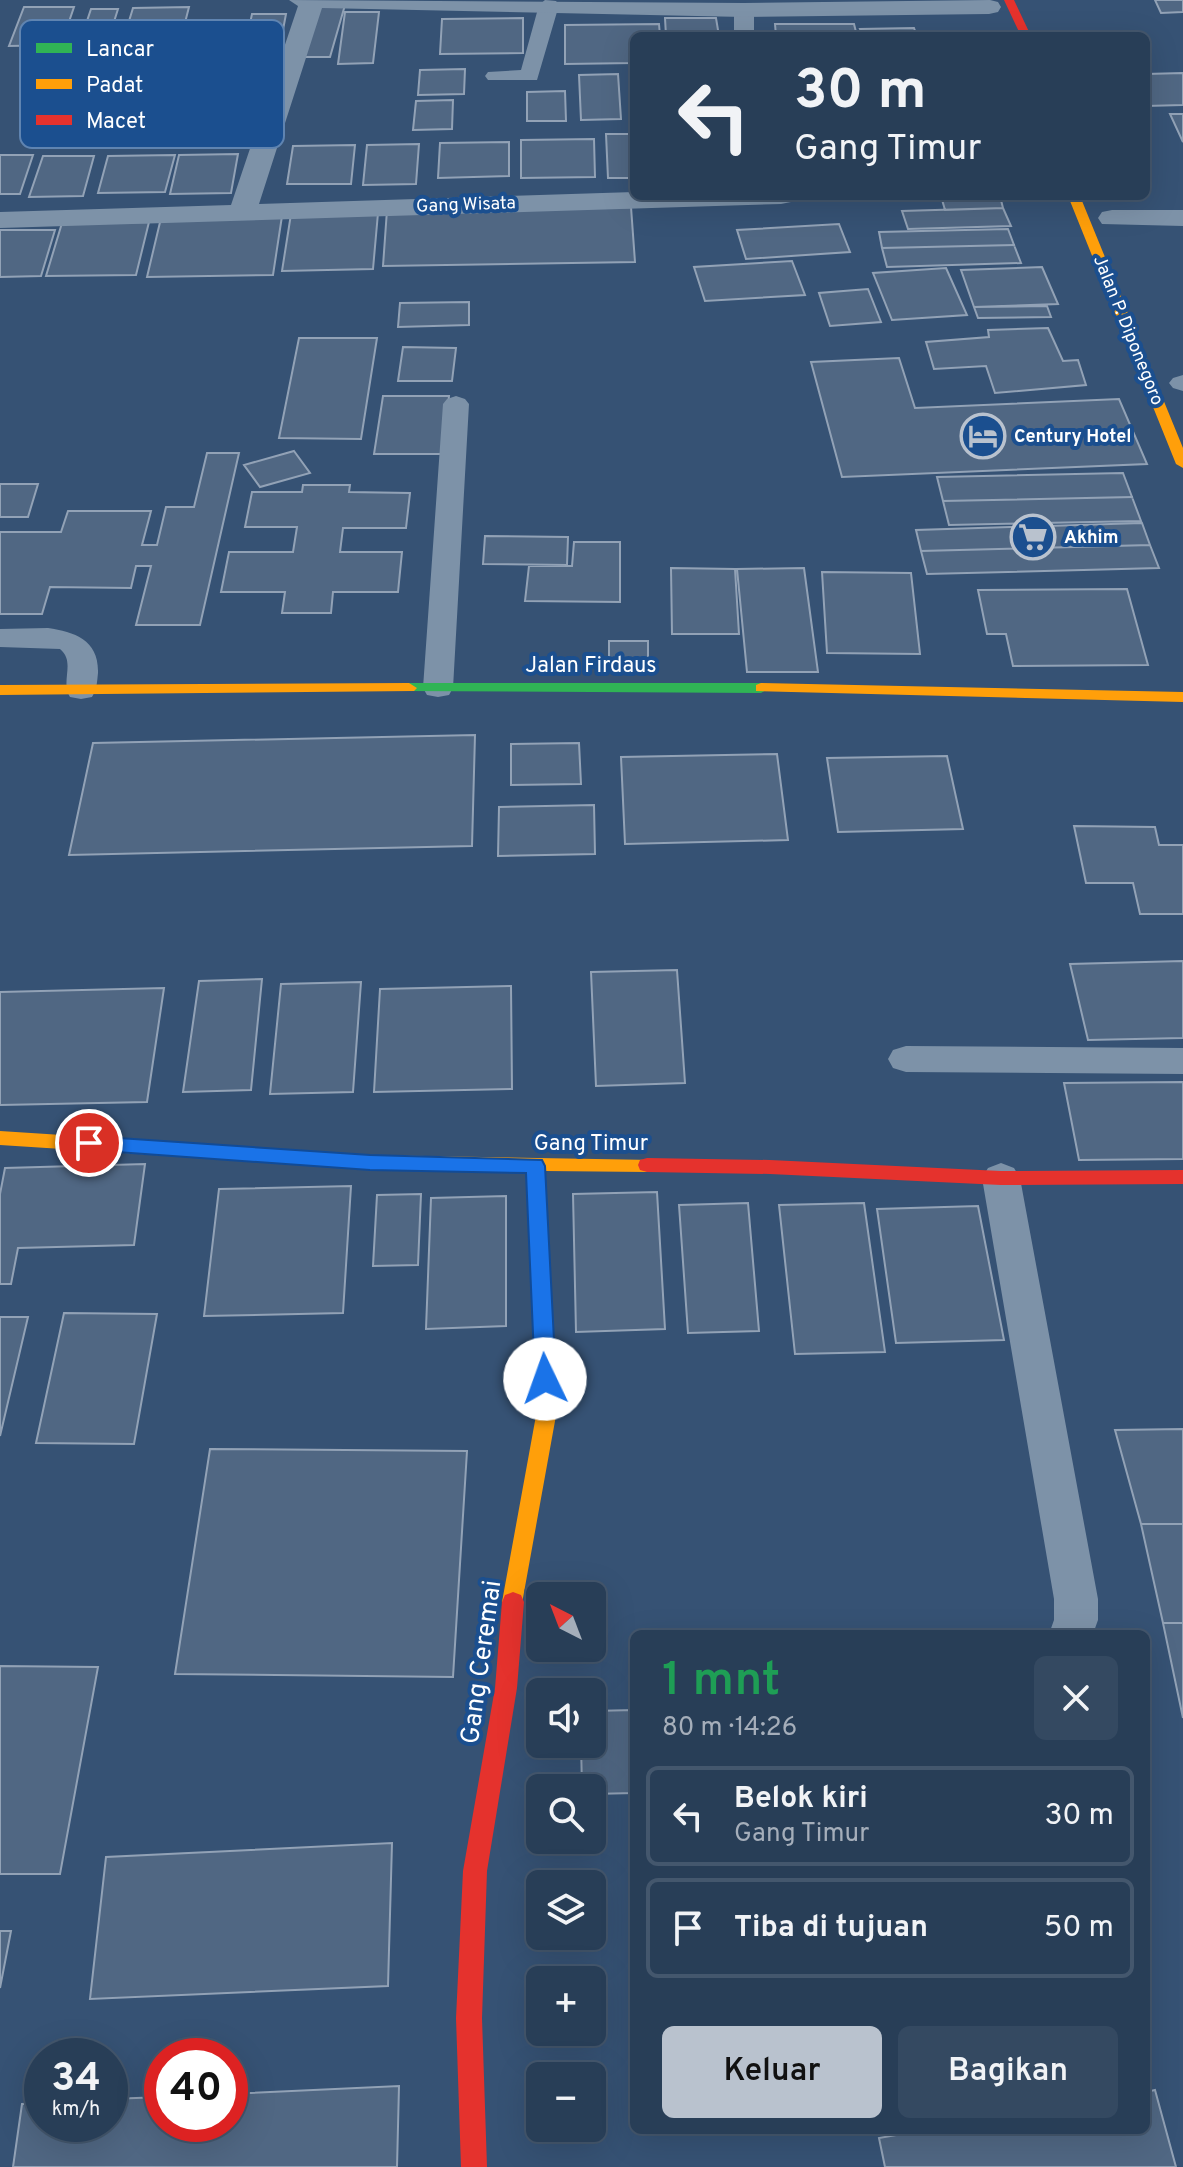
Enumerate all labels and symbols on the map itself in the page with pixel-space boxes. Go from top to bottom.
legend [20,20,284,148]
text: Lancar [86,37,155,64]
text: Padat [86,73,143,100]
text: Macet [86,109,146,136]
street label: Gang Wisata [416,192,516,219]
street label: Jalan P. Diponegoro [1087,252,1168,409]
hotel icon: Century Hotel [959,412,1007,460]
place label: Century Hotel [1014,426,1132,449]
supermarket icon: Akhim [1009,513,1057,561]
place label: Akhim [1064,527,1119,550]
street label: Jalan Firdaus [525,653,657,680]
pin [55,1109,123,1177]
street label: Gang Timur [534,1131,649,1158]
position arrow [503,1337,587,1421]
street label: Gang Ceremai [455,1578,510,1746]
north arrow [526,1582,606,1662]
speed limit sign: 40 [144,2038,248,2142]

